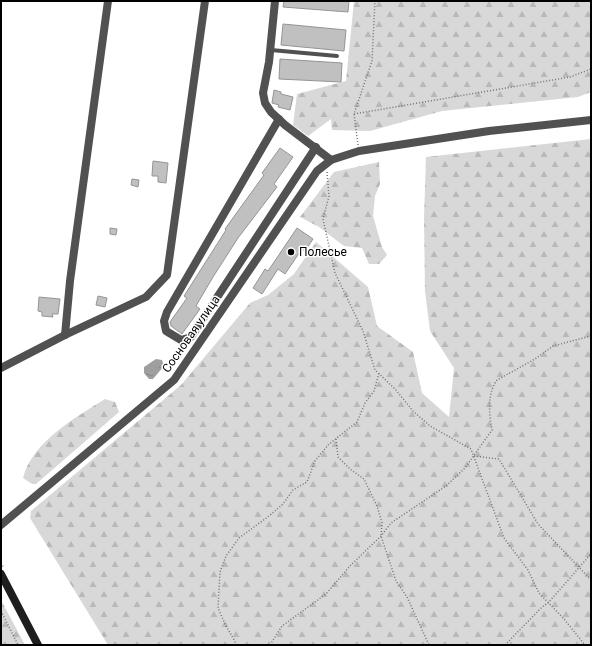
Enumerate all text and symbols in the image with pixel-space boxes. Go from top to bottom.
place label: Полесье [299,245,347,259]
marker: Полесье [286,247,296,257]
street label: Сосновая улица [159,293,223,375]

